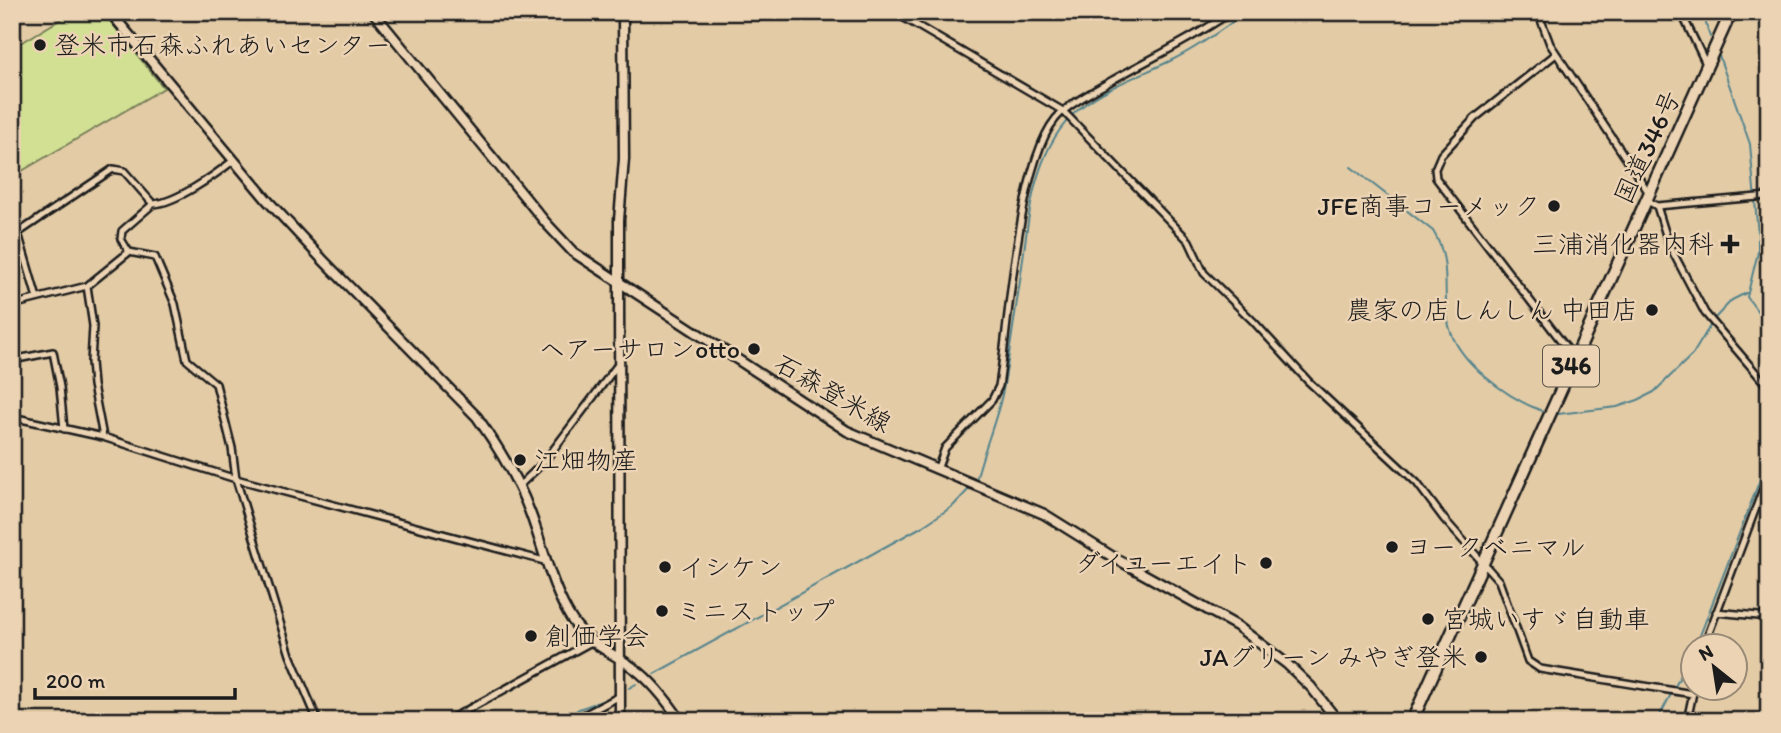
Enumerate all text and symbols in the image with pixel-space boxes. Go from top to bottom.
place label: 登米市石森ふれあいセンター [54,29,391,61]
marker: 登米市石森ふれあいセンター [32,37,48,53]
street label: 国道346号 [1607,85,1687,209]
place label: JFE商事コーメック [1317,190,1540,222]
marker: JFE商事コーメック [1546,198,1562,214]
place label: 三浦消化器内科 [1532,228,1714,260]
marker: 三浦消化器内科 [1720,234,1740,254]
place label: 農家の店しんしん 中田店 [1346,294,1638,326]
marker: 農家の店しんしん 中田店 [1644,302,1660,318]
place label: ヘアーサロンotto [539,333,740,365]
marker: ヘアーサロンotto [746,341,762,357]
road number: 346 [1543,346,1599,386]
street label: 石森登米線 [769,347,897,439]
place label: 江畑物産 [534,444,638,476]
marker: 江畑物産 [512,452,528,468]
place label: ヨークベニマル [1406,531,1586,563]
marker: ヨークベニマル [1384,539,1400,555]
place label: ダイユーエイト [1075,547,1252,579]
place label: イシケン [679,551,782,583]
marker: ダイユーエイト [1258,555,1274,571]
marker: イシケン [657,559,673,575]
place label: ミニストップ [676,595,835,627]
marker: ミニストップ [654,603,670,619]
place label: 宮城いすゞ自動車 [1442,603,1650,635]
marker: 宮城いすゞ自動車 [1420,611,1436,627]
place label: 創価学会 [545,620,649,652]
marker: 創価学会 [523,628,539,644]
north arrow [1680,632,1750,702]
text: N [1694,640,1717,666]
place label: JAグリーン みやぎ登米 [1200,641,1467,673]
marker: JAグリーン みやぎ登米 [1473,649,1489,665]
scale bar [35,656,234,700]
text: 200 m [46,668,106,693]

